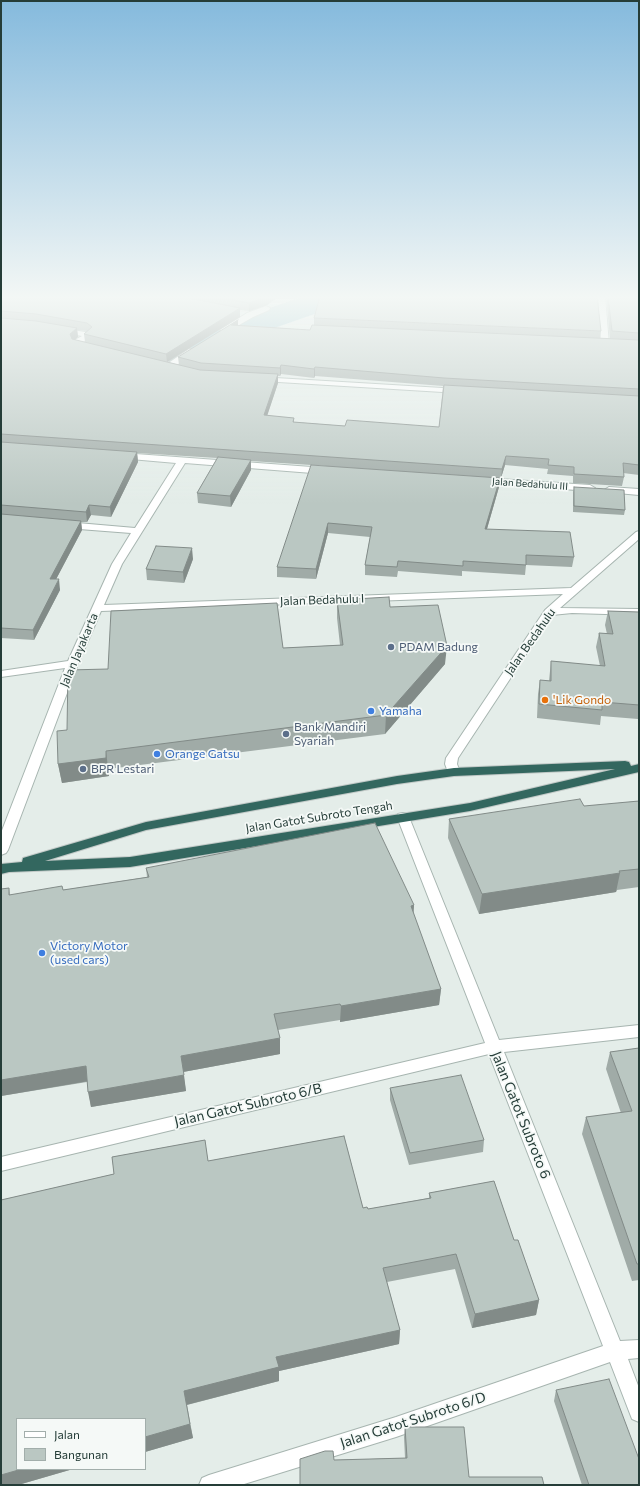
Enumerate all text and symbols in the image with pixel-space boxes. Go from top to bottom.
street label: Jalan Bedahulu III [492,475,568,493]
street label: Jalan Bedahulu I [280,591,364,609]
street label: Jalan Bedahulu [501,606,559,678]
street label: Jalan Jayakarta [57,611,101,689]
place label: PDAM Badung [399,640,478,654]
marker: PDAM Badung [386,642,396,652]
place label: 'Lik Gondo [553,693,611,707]
marker: 'Lik Gondo [540,695,550,705]
place label: Yamaha [379,704,422,718]
marker: Yamaha [366,706,376,716]
place label: Bank Mandiri Syariah [294,720,366,748]
marker: Bank Mandiri Syariah [281,729,291,739]
place label: Orange Gatsu [165,747,240,761]
marker: Orange Gatsu [152,749,162,759]
place label: BPR Lestari [91,762,154,776]
marker: BPR Lestari [78,764,88,774]
street label: Jalan Gatot Subroto Tengah [244,798,394,836]
place label: Victory Motor (used cars) [50,939,128,967]
marker: Victory Motor (used cars) [37,948,47,958]
street label: Jalan Gatot Subroto 6 [488,1049,554,1181]
street label: Jalan Gatot Subroto 6/B [173,1080,323,1130]
street label: Jalan Gatot Subroto 6/D [338,1388,488,1452]
legend [16,1418,146,1470]
text: Jalan [54,1427,80,1441]
text: Bangunan [54,1447,108,1461]

